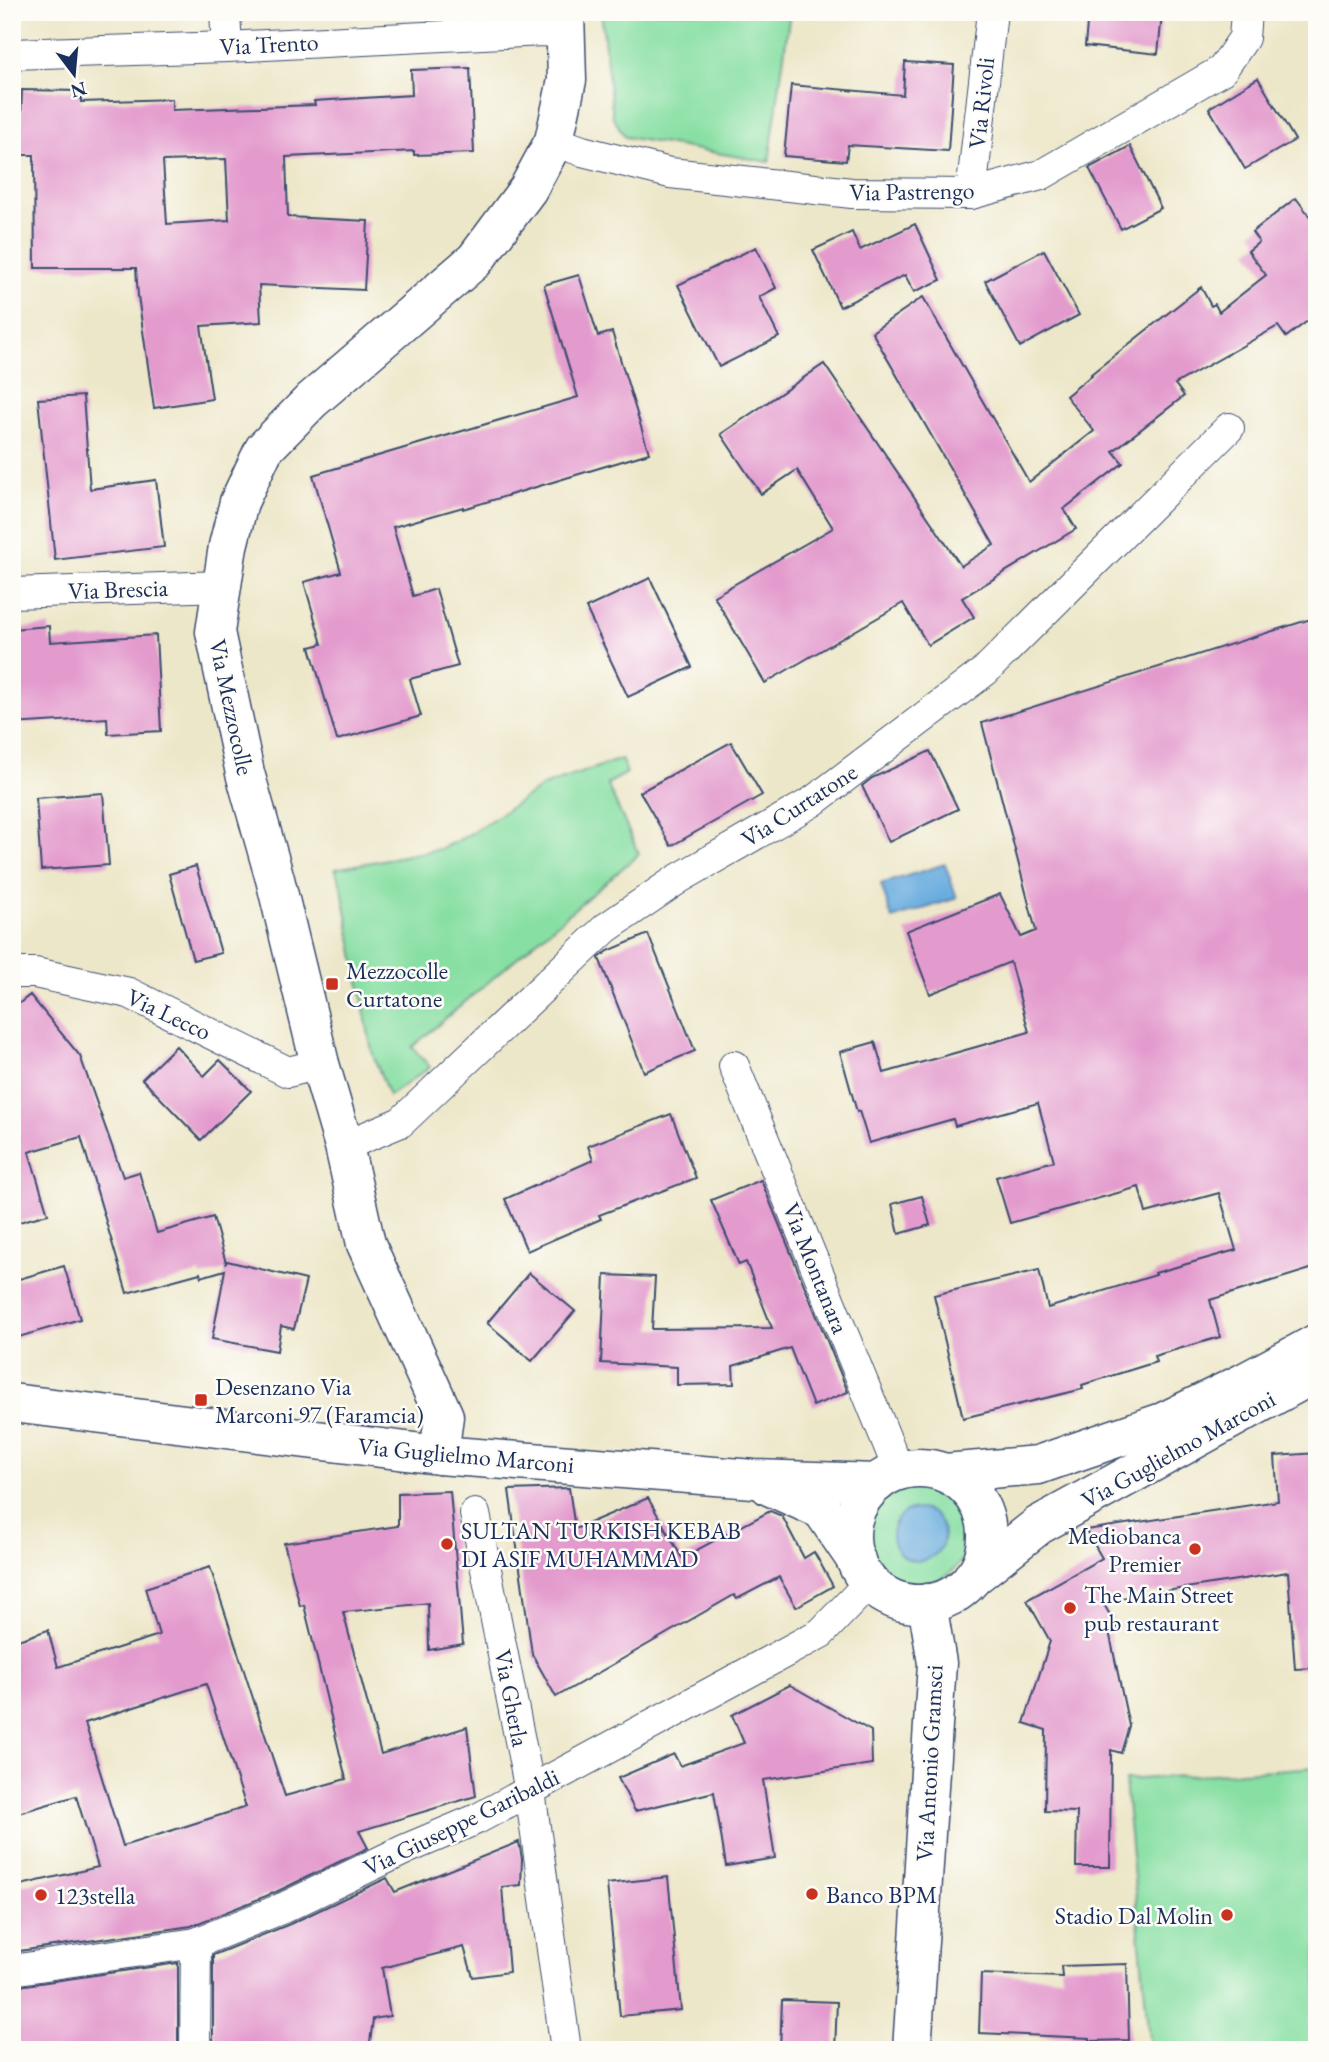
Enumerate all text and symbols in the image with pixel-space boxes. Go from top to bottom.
street label: Via Trento [219,26,319,62]
north arrow [38,38,108,108]
street label: Via Rivoli [961,56,1001,150]
text: N [67,76,89,104]
street label: Via Pastrengo [849,174,975,208]
street label: Via Brescia [67,572,169,606]
street label: Via Mezzocolle [202,636,262,778]
street label: Via Curtatone [735,756,863,854]
place label: Mezzocolle Curtatone [346,955,448,1014]
marker: Mezzocolle Curtatone [324,976,340,992]
street label: Via Lecco [122,981,216,1047]
street label: Via Montanara [776,1198,856,1338]
place label: Desenzano Via Marconi 97 (Faramcia) [215,1371,424,1430]
street label: Via Guglielmo Marconi [1076,1383,1281,1515]
marker: Desenzano Via Marconi 97 (Faramcia) [193,1392,209,1408]
street label: Via Guglielmo Marconi [357,1430,576,1480]
place label: SULTAN TURKISH KEBAB DI ASIF MUHAMMAD [461,1515,741,1574]
place label: Mediobanca Premier [1068,1520,1181,1579]
marker: SULTAN TURKISH KEBAB DI ASIF MUHAMMAD [439,1536,455,1552]
marker: Mediobanca Premier [1187,1541,1203,1557]
place label: The Main Street pub restaurant [1084,1579,1234,1638]
marker: The Main Street pub restaurant [1062,1600,1078,1616]
street label: Via Gherla [487,1647,537,1750]
street label: Via Antonio Gramsci [908,1664,950,1862]
street label: Via Giuseppe Garibaldi [358,1761,564,1883]
place label: Banco BPM [826,1879,937,1910]
place label: 123stella [55,1880,136,1911]
marker: Banco BPM [804,1886,820,1902]
marker: 123stella [33,1887,49,1903]
place label: Stadio Dal Molin [1055,1900,1213,1931]
marker: Stadio Dal Molin [1219,1907,1235,1923]

